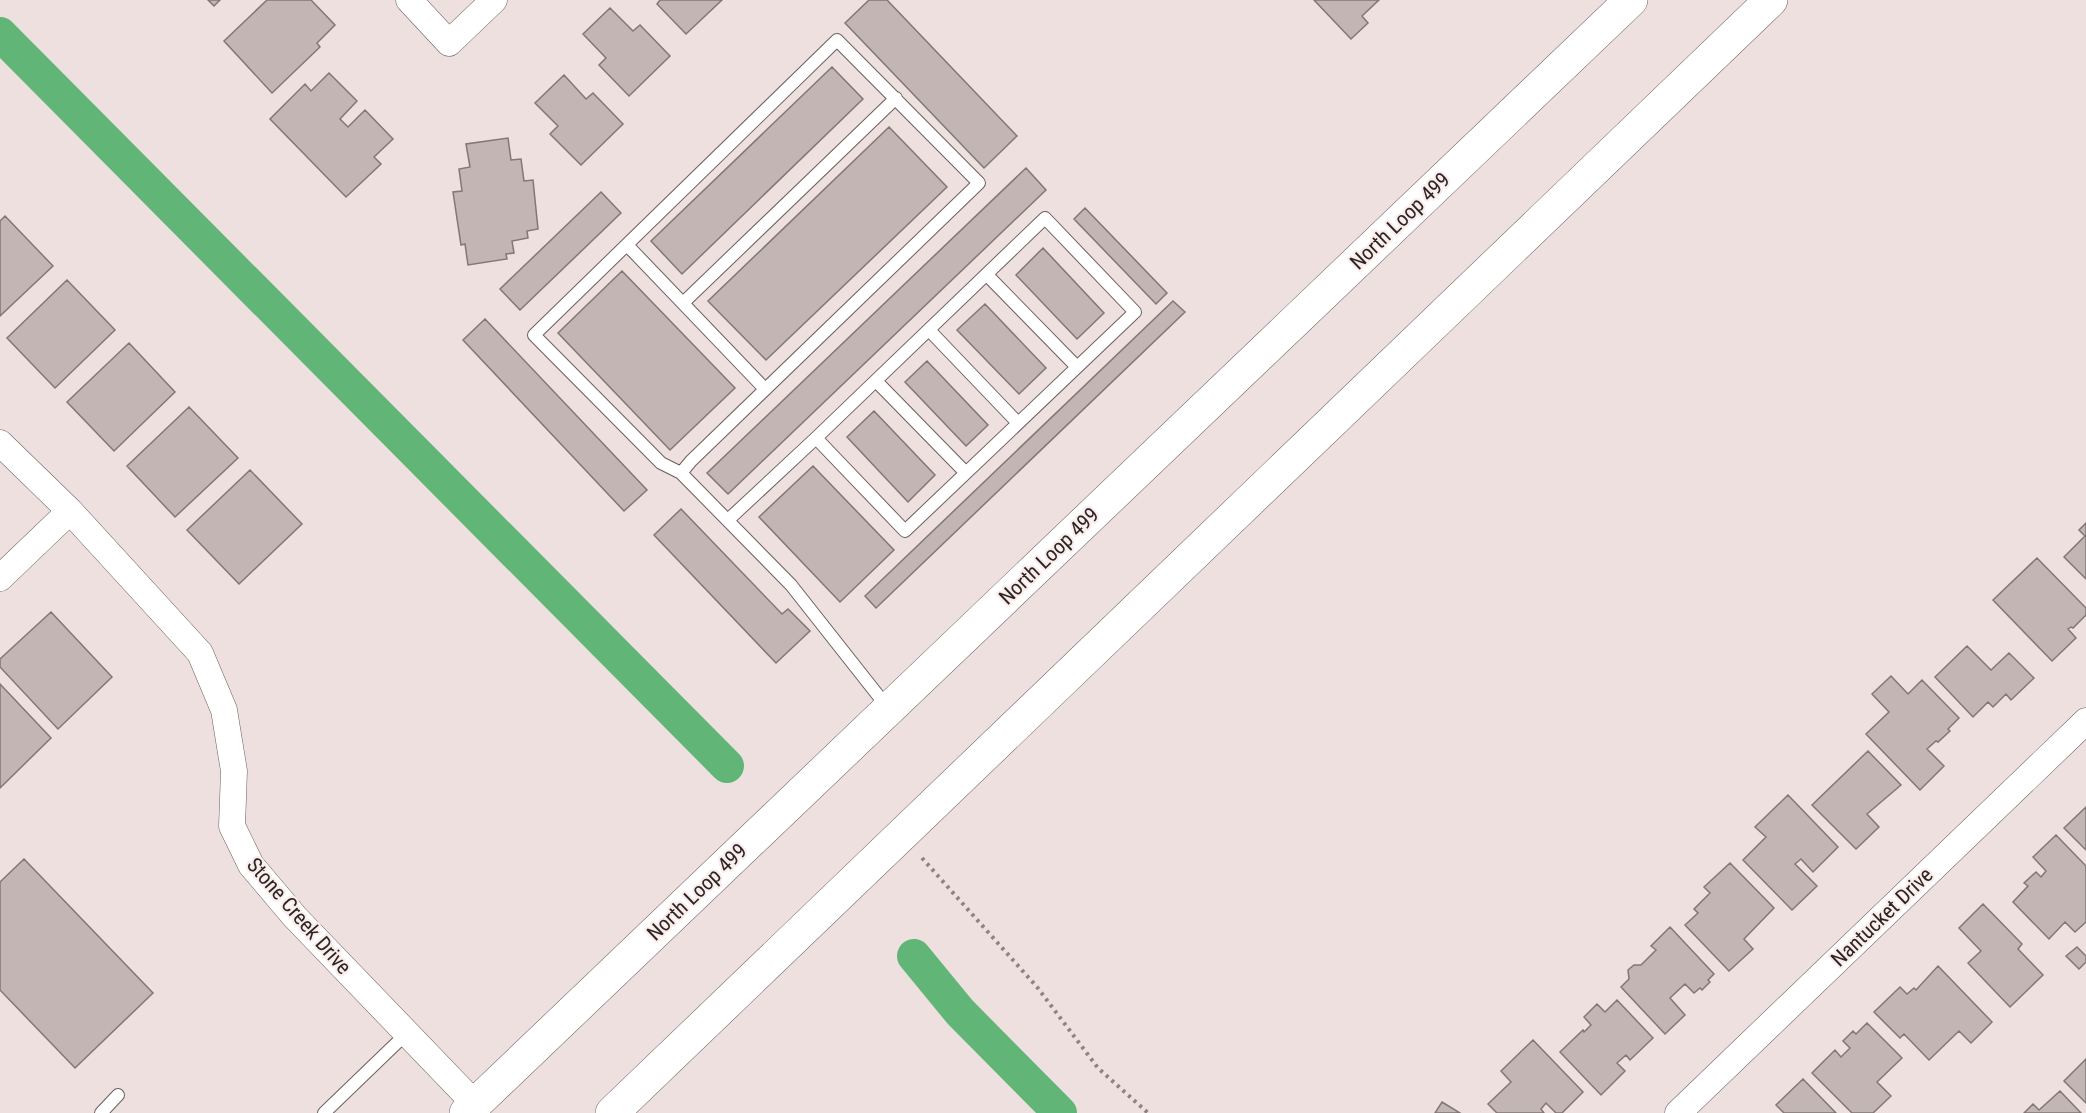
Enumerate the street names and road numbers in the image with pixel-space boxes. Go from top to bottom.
street label: North Loop 499 [1345,168,1455,274]
street label: North Loop 499 [994,503,1104,609]
street label: North Loop 499 [642,839,752,945]
street label: Stone Creek Drive [242,853,356,979]
street label: Nantucket Drive [1826,863,1938,971]

